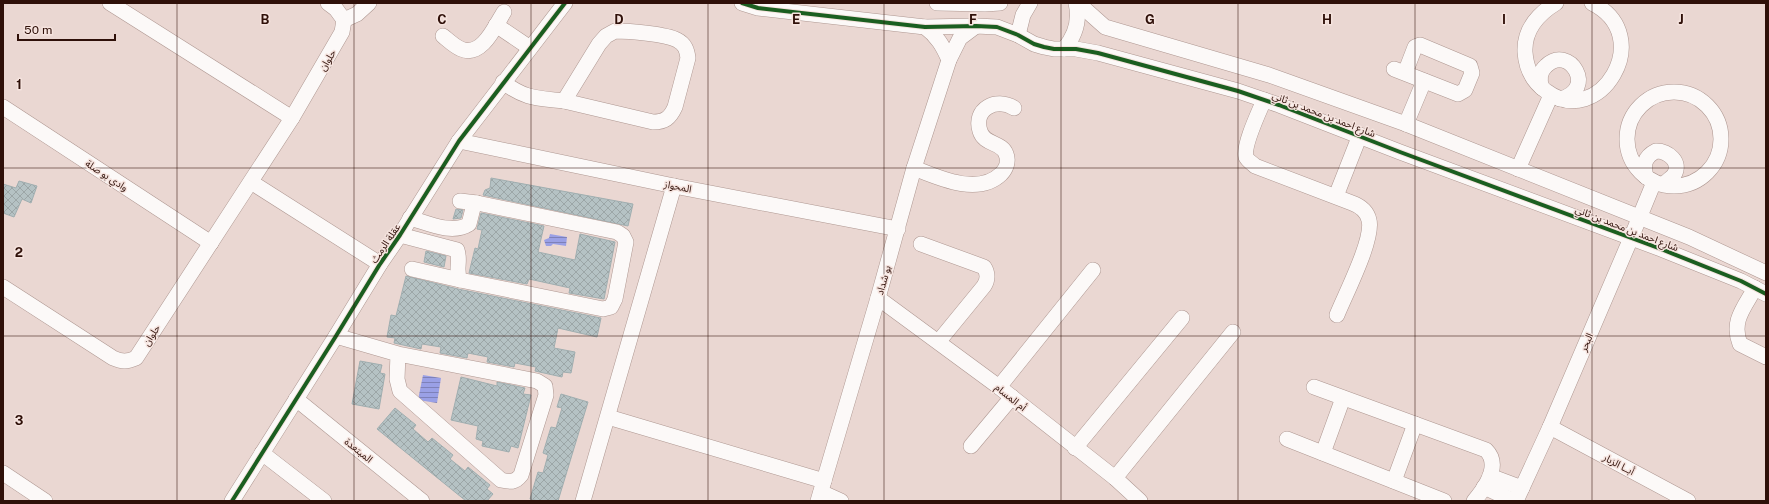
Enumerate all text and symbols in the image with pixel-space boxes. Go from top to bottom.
text: B [261,12,270,27]
text: C [437,12,447,27]
text: D [614,12,624,27]
text: E [792,12,800,27]
text: F [969,12,977,27]
text: G [1145,12,1155,27]
text: H [1322,12,1332,27]
text: I [1502,12,1506,27]
text: J [1678,12,1684,27]
scale bar [18,16,115,42]
text: 50 m [24,23,52,37]
street label: حلوان [316,47,339,73]
text: 1 [16,77,22,92]
street label: شارع احمد بن محمد بن ثاني [1270,89,1377,141]
street label: وادي بو صلة [82,157,131,195]
street label: المحواز [662,177,693,196]
street label: شارع احمد بن محمد بن ثاني [1573,203,1680,255]
street label: عقلة الرمث [367,221,403,266]
text: 2 [15,245,23,260]
street label: بو شداد [873,264,894,296]
street label: حلوان [140,322,163,348]
street label: البحر [1576,331,1596,354]
street label: أم المسام [991,381,1029,416]
text: 3 [15,413,24,428]
street label: المبتعدة [343,435,375,465]
street label: أبــا الزبار [1600,450,1637,478]

